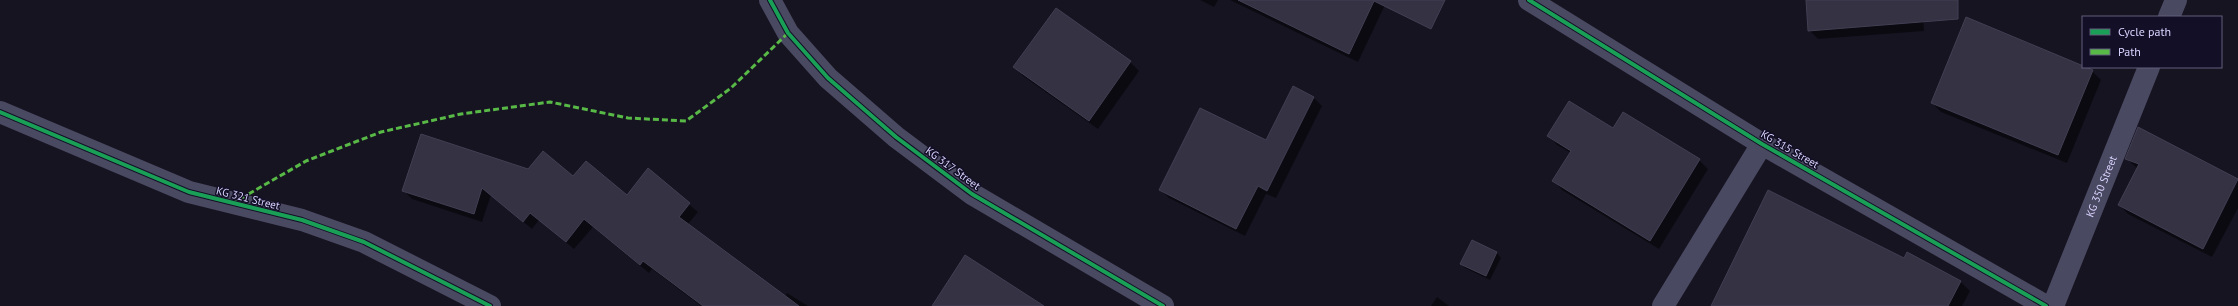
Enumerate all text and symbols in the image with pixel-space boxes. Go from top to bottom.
legend [2082,16,2222,68]
text: Cycle path [2118,24,2171,39]
text: Path [2118,44,2141,59]
street label: KG 315 Street [1758,127,1822,171]
street label: KG 317 Street [923,143,983,193]
street label: KG 350 Street [2082,153,2120,219]
street label: KG 321 Street [215,183,281,213]

